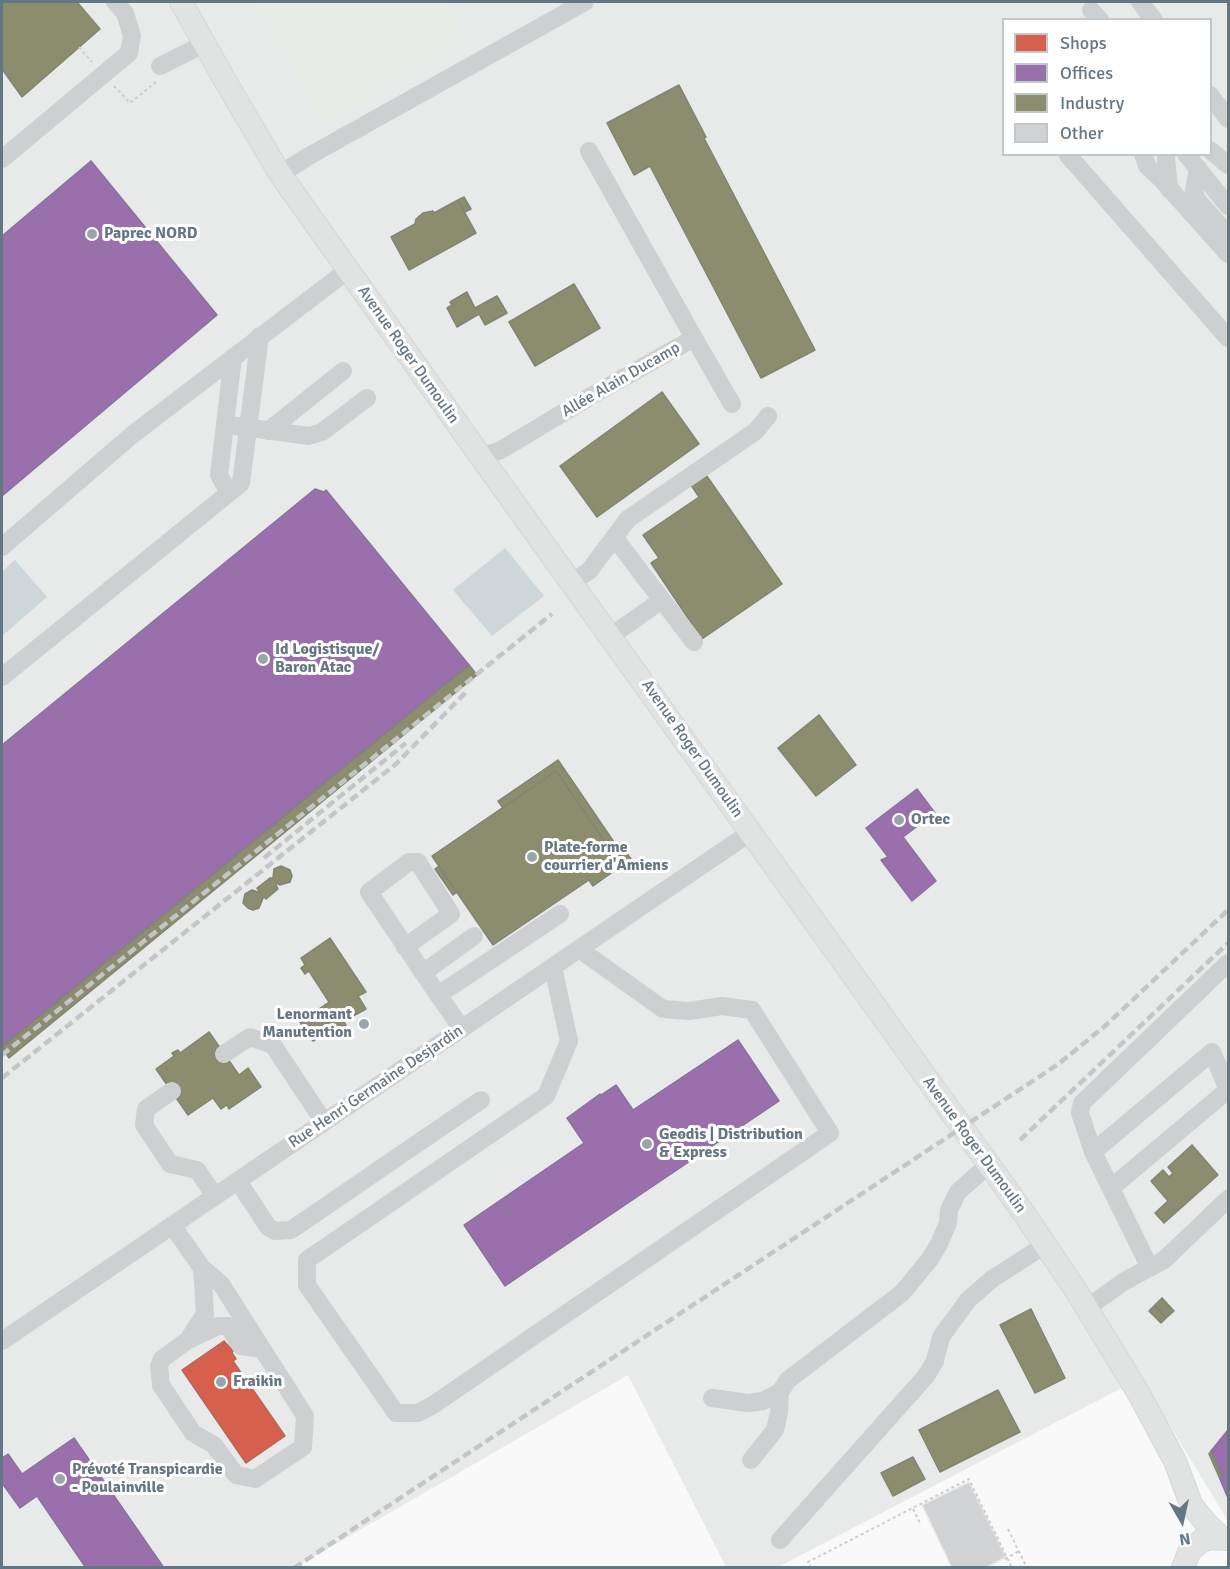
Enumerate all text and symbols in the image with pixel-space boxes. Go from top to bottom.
legend [1002,18,1212,156]
text: Shops [1060,32,1107,54]
text: Offices [1060,62,1113,84]
text: Industry [1060,92,1124,114]
text: Other [1060,122,1104,144]
place label: Paprec NORD [104,224,197,244]
marker: Paprec NORD [85,227,99,241]
street label: Avenue Roger Dumoulin [353,282,463,428]
street label: Allée Alain Ducamp [558,338,684,422]
place label: Id Logistisque/ Baron Atac [275,640,380,678]
marker: Id Logistisque/ Baron Atac [256,652,270,666]
street label: Avenue Roger Dumoulin [637,676,747,822]
place label: Ortec [911,810,950,830]
marker: Ortec [892,813,906,827]
place label: Plate-forme courrier d'Amiens [544,838,668,876]
marker: Plate-forme courrier d'Amiens [525,850,539,864]
place label: Lenormant Manutention [262,1005,352,1043]
marker: Lenormant Manutention [357,1017,371,1031]
street label: Rue Henri Germaine Desjardin [285,1021,467,1153]
street label: Avenue Roger Dumoulin [918,1073,1030,1217]
place label: Geodis | Distribution & Express [659,1125,803,1163]
marker: Geodis | Distribution & Express [640,1137,654,1151]
place label: Fraikin [233,1372,282,1392]
marker: Fraikin [214,1375,228,1389]
place label: Prévoté Transpicardie - Poulainville [72,1460,223,1498]
marker: Prévoté Transpicardie - Poulainville [53,1472,67,1486]
north arrow [1152,1491,1212,1551]
text: N [1178,1528,1192,1550]

